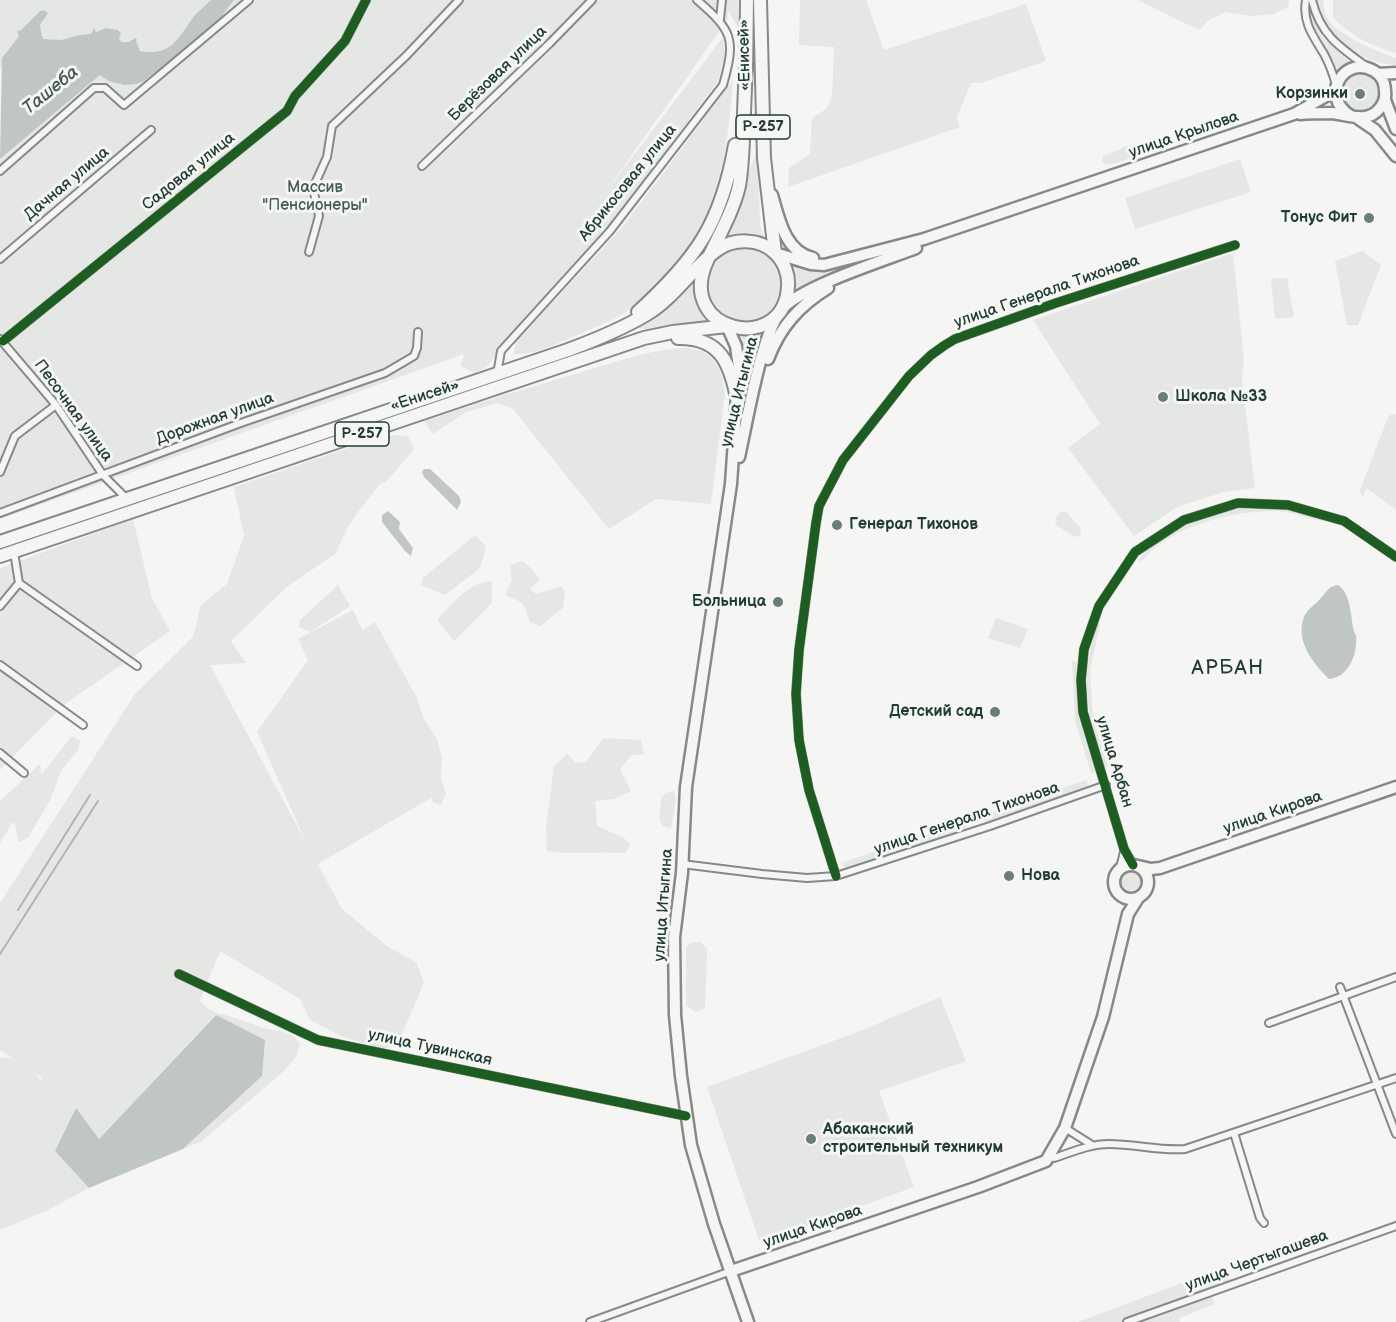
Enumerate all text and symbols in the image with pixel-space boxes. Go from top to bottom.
street label: «Енисей» [735,19,755,91]
street label: Берёзовая улица [445,22,551,126]
water label: Ташеба [19,62,83,120]
place label: Корзинки [1276,84,1348,104]
marker: Корзинки [1353,87,1367,101]
street label: улица Крылова [1127,107,1241,163]
road number: Р-257 [736,115,790,139]
street label: Абрикосовая улица [575,121,681,245]
street label: Садовая улица [139,129,239,215]
street label: Дачная улица [21,143,113,225]
park label: Массив "Пенсионеры" [262,178,368,216]
place label: Тонус Фит [1281,208,1357,228]
marker: Тонус Фит [1362,211,1376,225]
street label: улица Генерала Тихонова [952,251,1142,333]
street label: улица Итыгина [717,335,763,449]
street label: Песочная улица [30,356,116,466]
street label: «Енисей» [388,376,462,416]
place label: Школа №33 [1175,387,1267,407]
street label: Дорожная улица [153,389,277,449]
marker: Школа №33 [1156,390,1170,404]
road number: Р-257 [335,422,389,446]
place label: Генерал Тихонов [849,515,978,535]
marker: Генерал Тихонов [830,518,844,532]
place label: Больница [692,592,766,612]
marker: Больница [771,595,785,609]
district label: АРБАН [1191,657,1265,681]
place label: Детский сад [889,702,983,722]
marker: Детский сад [988,705,1002,719]
street label: улица Арбан [1091,714,1137,810]
street label: улица Генерала Тихонова [872,778,1062,860]
street label: улица Кирова [1221,787,1325,839]
street label: улица Итыгина [650,848,678,962]
place label: Нова [1021,866,1060,886]
marker: Нова [1002,869,1016,883]
street label: улица Тувинская [366,1026,494,1070]
place label: Абаканский строительный техникум [823,1120,1003,1158]
marker: Абаканский строительный техникум [804,1132,818,1146]
street label: улица Кирова [761,1201,865,1253]
street label: улица Чертыгашева [1183,1226,1331,1296]

